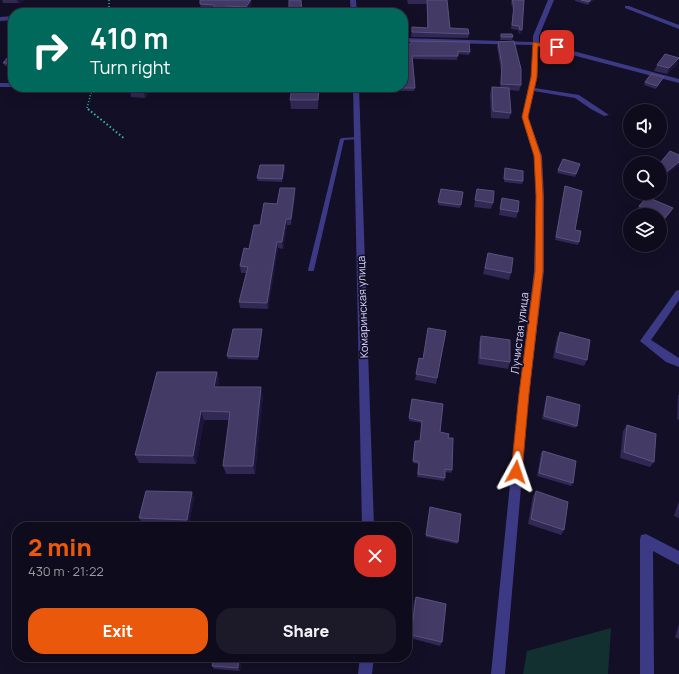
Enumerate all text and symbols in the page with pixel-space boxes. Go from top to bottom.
text: 410 m [90,19,169,57]
icon: right [24,24,76,76]
pin [540,30,574,64]
icon: arrive [546,36,568,58]
text: Turn right [90,55,171,79]
map controls [623,104,667,252]
button: sound [623,104,667,148]
button: search [623,156,667,200]
button: layers [623,208,667,252]
street label: Комаринская улица [353,255,371,359]
street label: Лучистая улица [507,291,531,375]
position arrow [495,451,537,493]
text: 2 min [28,530,92,563]
button: close [354,535,396,577]
text: 430 m · 21:22 [28,562,104,580]
button: Exit [28,608,208,654]
button: Share [216,608,396,654]

